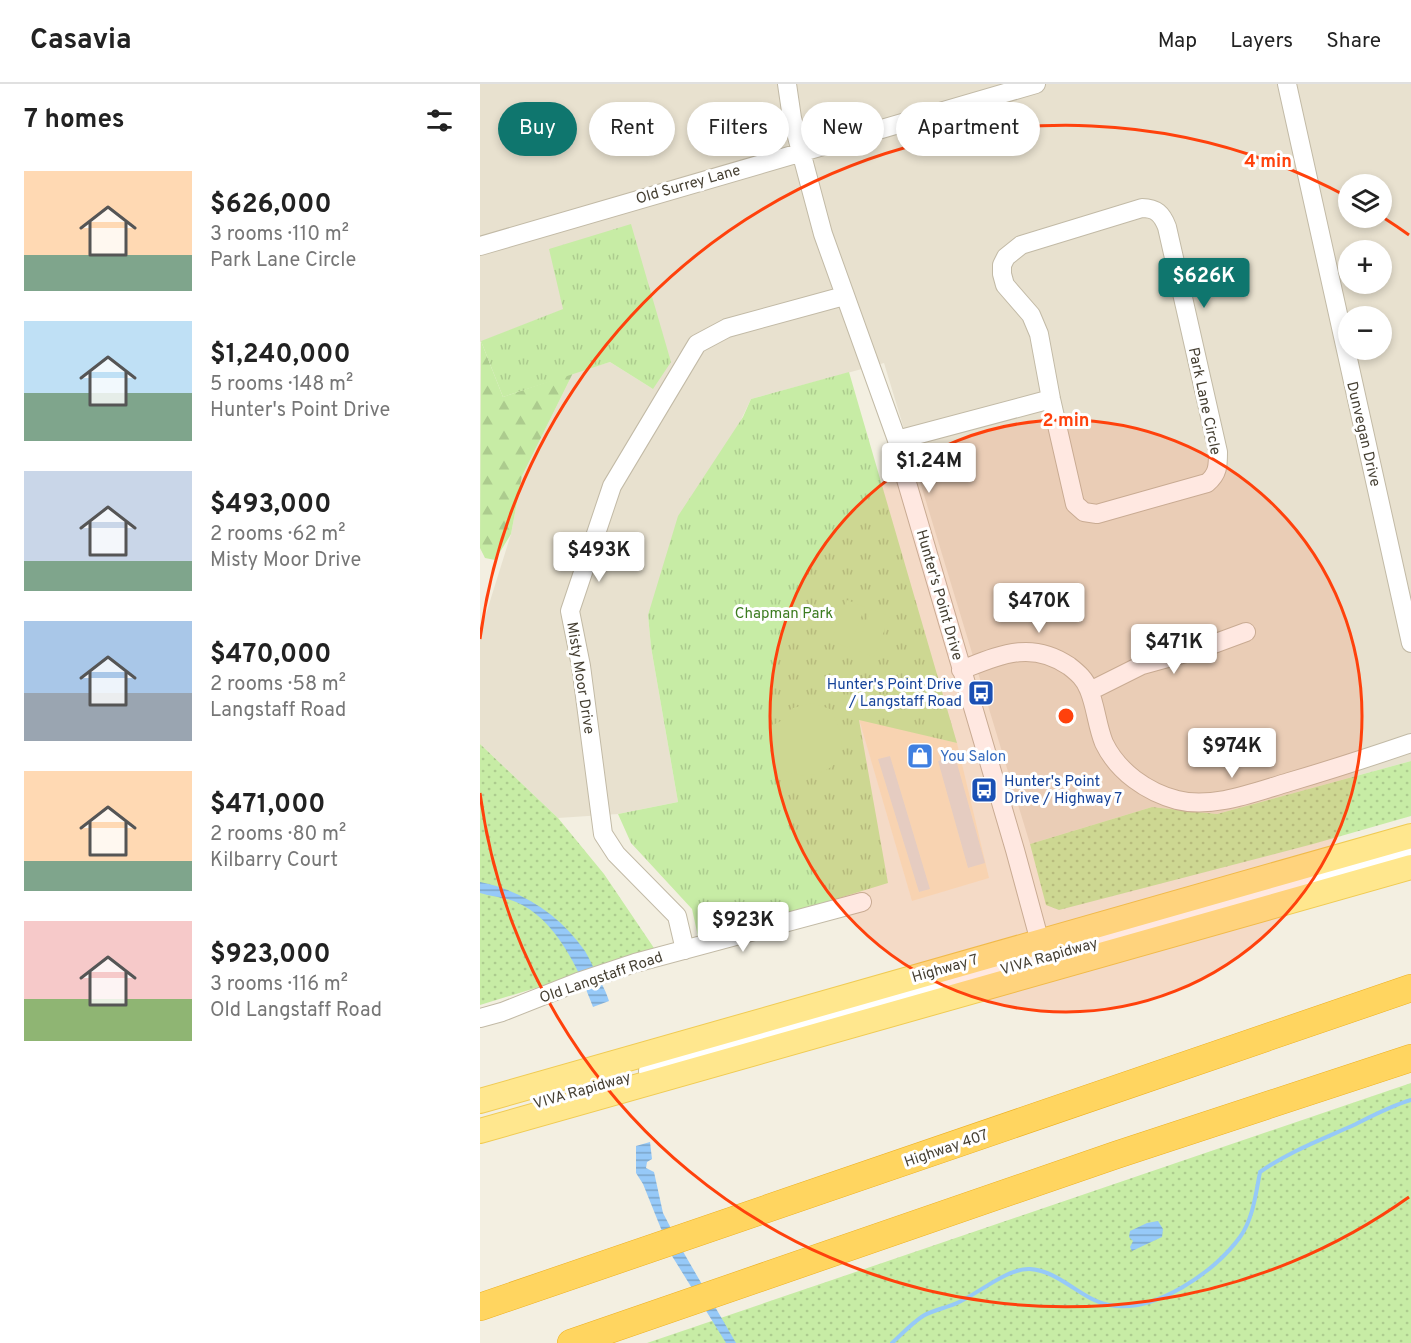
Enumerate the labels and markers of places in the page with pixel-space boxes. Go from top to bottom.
pin: $626K [1162,258,1246,309]
pin: $1.24M [880,443,978,494]
pin: $493K [557,532,641,583]
pin: $470K [997,583,1081,634]
pin: $471K [1132,624,1216,675]
place label: Hunter's Point Drive / Langstaff Road [827,676,962,712]
bus stop icon: Hunter's Point Drive / Langstaff Road [966,678,996,708]
centre of rings [1056,706,1076,726]
pin: $974K [1190,728,1274,779]
shop icon: You Salon [905,741,935,771]
place label: You Salon [940,748,1006,767]
place label: Hunter's Point Drive / Highway 7 [1004,773,1122,809]
bus stop icon: Hunter's Point Drive / Highway 7 [969,775,999,805]
pin: $923K [701,902,785,953]

